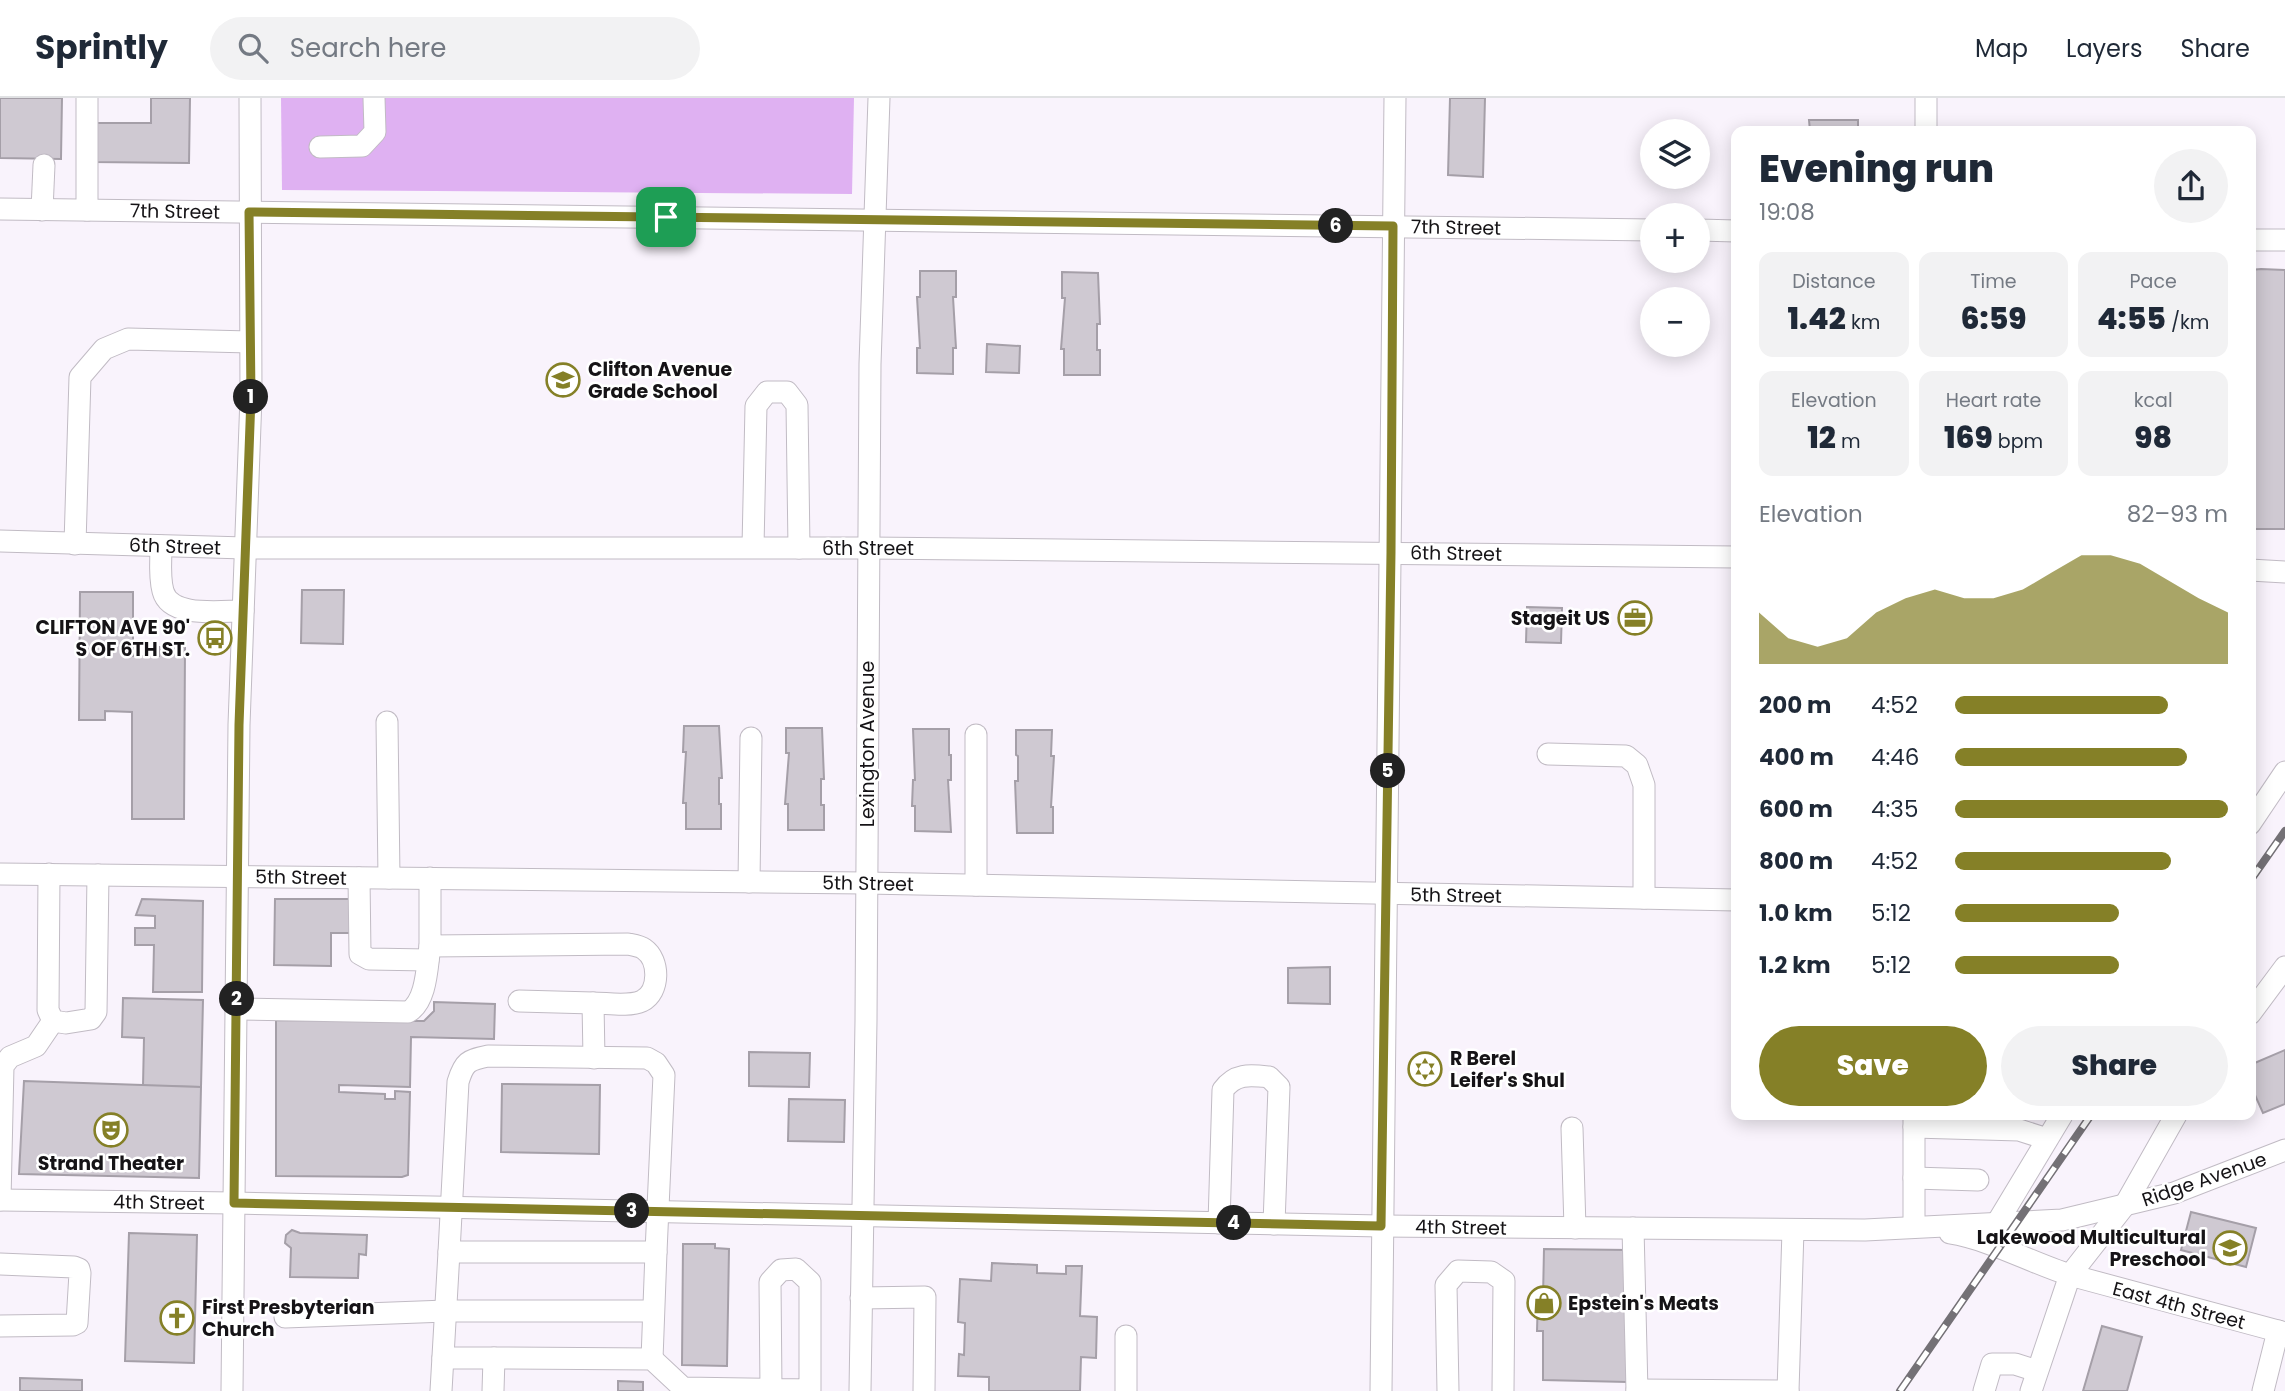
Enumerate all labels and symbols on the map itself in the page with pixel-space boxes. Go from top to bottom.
pin [636,187,696,247]
street label: 7th Street [130,197,220,226]
pin: 6 [1318,208,1354,244]
street label: 7th Street [1411,213,1501,242]
place label: Clifton Avenue Grade School [588,356,732,405]
school or university icon: Clifton Avenue Grade School [544,361,582,399]
pin: 1 [233,380,268,414]
street label: 6th Street [129,531,221,562]
street label: 6th Street [822,535,914,562]
street label: 6th Street [1410,539,1502,568]
office icon: Stageit US [1616,599,1654,637]
place label: Stageit US [1511,605,1610,632]
place label: CLIFTON AVE 90' S OF 6TH ST. [36,614,190,663]
bus stop icon: CLIFTON AVE 90' S OF 6TH ST. [196,619,234,657]
street label: Lexington Avenue [854,661,881,827]
pin: 5 [1370,754,1406,788]
street label: 5th Street [255,863,347,892]
street label: 5th Street [822,869,914,898]
street label: 5th Street [1410,881,1502,910]
pin: 2 [219,982,254,1016]
place label: R Berel Leifer's Shul [1450,1045,1565,1094]
synagogue icon: R Berel Leifer's Shul [1406,1050,1444,1088]
theatre icon: Strand Theater [92,1111,130,1149]
street label: Ridge Avenue [2138,1146,2270,1213]
place label: Strand Theater [38,1150,184,1177]
street label: 4th Street [113,1188,205,1217]
pin: 3 [614,1194,650,1228]
pin: 4 [1216,1206,1252,1240]
street label: 4th Street [1415,1213,1507,1242]
place label: Lakewood Multicultural Preschool [1977,1224,2206,1273]
school or university icon: Lakewood Multicultural Preschool [2211,1229,2249,1267]
street label: East 4th Street [2110,1275,2248,1336]
shop icon: Epstein's Meats [1525,1284,1563,1322]
place label: Epstein's Meats [1568,1290,1719,1317]
place label: First Presbyterian Church [202,1294,375,1343]
church icon: First Presbyterian Church [158,1299,196,1337]

